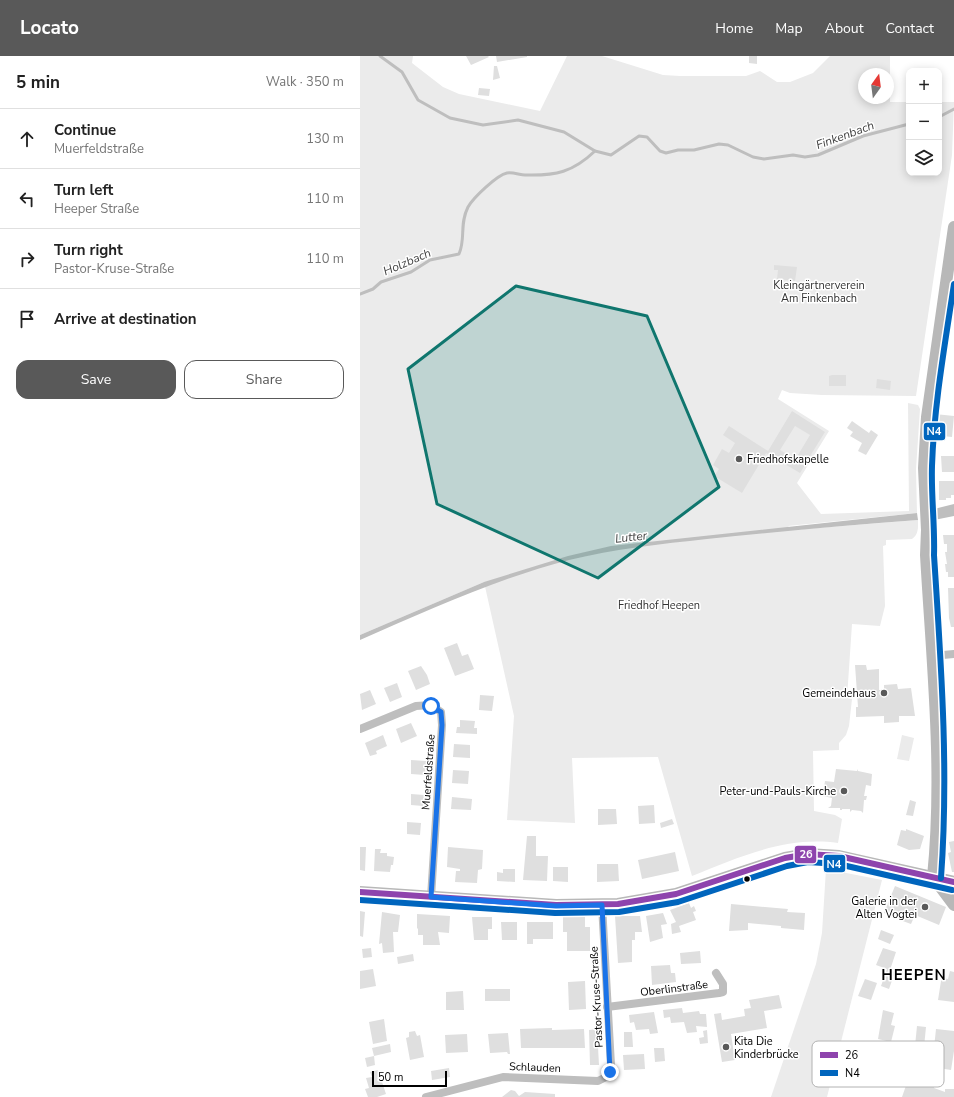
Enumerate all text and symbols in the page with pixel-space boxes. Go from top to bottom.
text: Locato [20,15,79,41]
text: Home [715,19,753,38]
text: Map [775,19,803,38]
text: About [825,19,864,38]
text: Contact [886,19,934,38]
north arrow [858,68,894,104]
map controls [906,68,942,176]
button: + [906,68,942,104]
text: 5 min [16,71,60,94]
text: Walk · 350 m [266,73,344,91]
button: − [906,104,942,140]
water label: Finkenbach [814,117,877,153]
text: Continue [54,120,116,140]
icon: ahead [16,128,38,150]
text: 130 m [306,130,344,148]
text: Muerfeldstraße [54,140,144,158]
button: layers [906,140,942,176]
text: Turn left [54,180,113,200]
icon: left [16,188,38,210]
text: 110 m [306,190,344,208]
text: Heeper Straße [54,200,139,218]
text: Turn right [54,240,123,260]
water label: Holzbach [381,245,434,279]
icon: right [16,248,38,270]
text: 110 m [306,250,344,268]
text: Pastor-Kruse-Straße [54,260,174,278]
park label: Kleingärtnerverein Am Finkenbach [773,278,865,306]
icon: arrive [16,308,38,330]
text: Arrive at destination [54,309,197,329]
button: Save [16,360,176,399]
button: Share [184,360,344,399]
line badge: N4 [923,422,946,441]
text: N4 [927,424,942,439]
place label: Friedhofskapelle [747,452,829,467]
marker: Friedhofskapelle [734,454,744,464]
water label: Lutter [614,527,648,547]
park label: Friedhof Heepen [618,598,700,613]
place label: Gemeindehaus [802,686,876,701]
marker: Gemeindehaus [879,688,889,698]
route start [422,697,440,715]
street label: Muerfeldstraße [418,733,439,810]
place label: Peter-und-Pauls-Kirche [720,784,836,799]
marker: Peter-und-Pauls-Kirche [839,786,849,796]
line badge: 26 [794,845,817,864]
text: 26 [799,847,813,862]
line badge: N4 [823,854,846,873]
text: N4 [827,857,842,872]
unlabelled marker [742,874,752,884]
place label: Galerie in der Alten Vogtei [851,894,917,922]
marker: Galerie in der Alten Vogtei [920,902,930,912]
street label: Pastor-Kruse-Straße [586,946,607,1048]
district label: HEEPEN [881,965,947,985]
street label: Oberlinstraße [639,977,709,1000]
place label: Kita Die Kinderbrücke [734,1034,799,1062]
legend [812,1041,944,1087]
marker: Kita Die Kinderbrücke [721,1042,731,1052]
text: 26 [845,1048,859,1063]
street label: Schlauden [509,1059,561,1076]
route end [601,1063,619,1081]
text: N4 [845,1066,860,1081]
scale bar [372,1069,447,1088]
text: 50 m [378,1070,403,1085]

